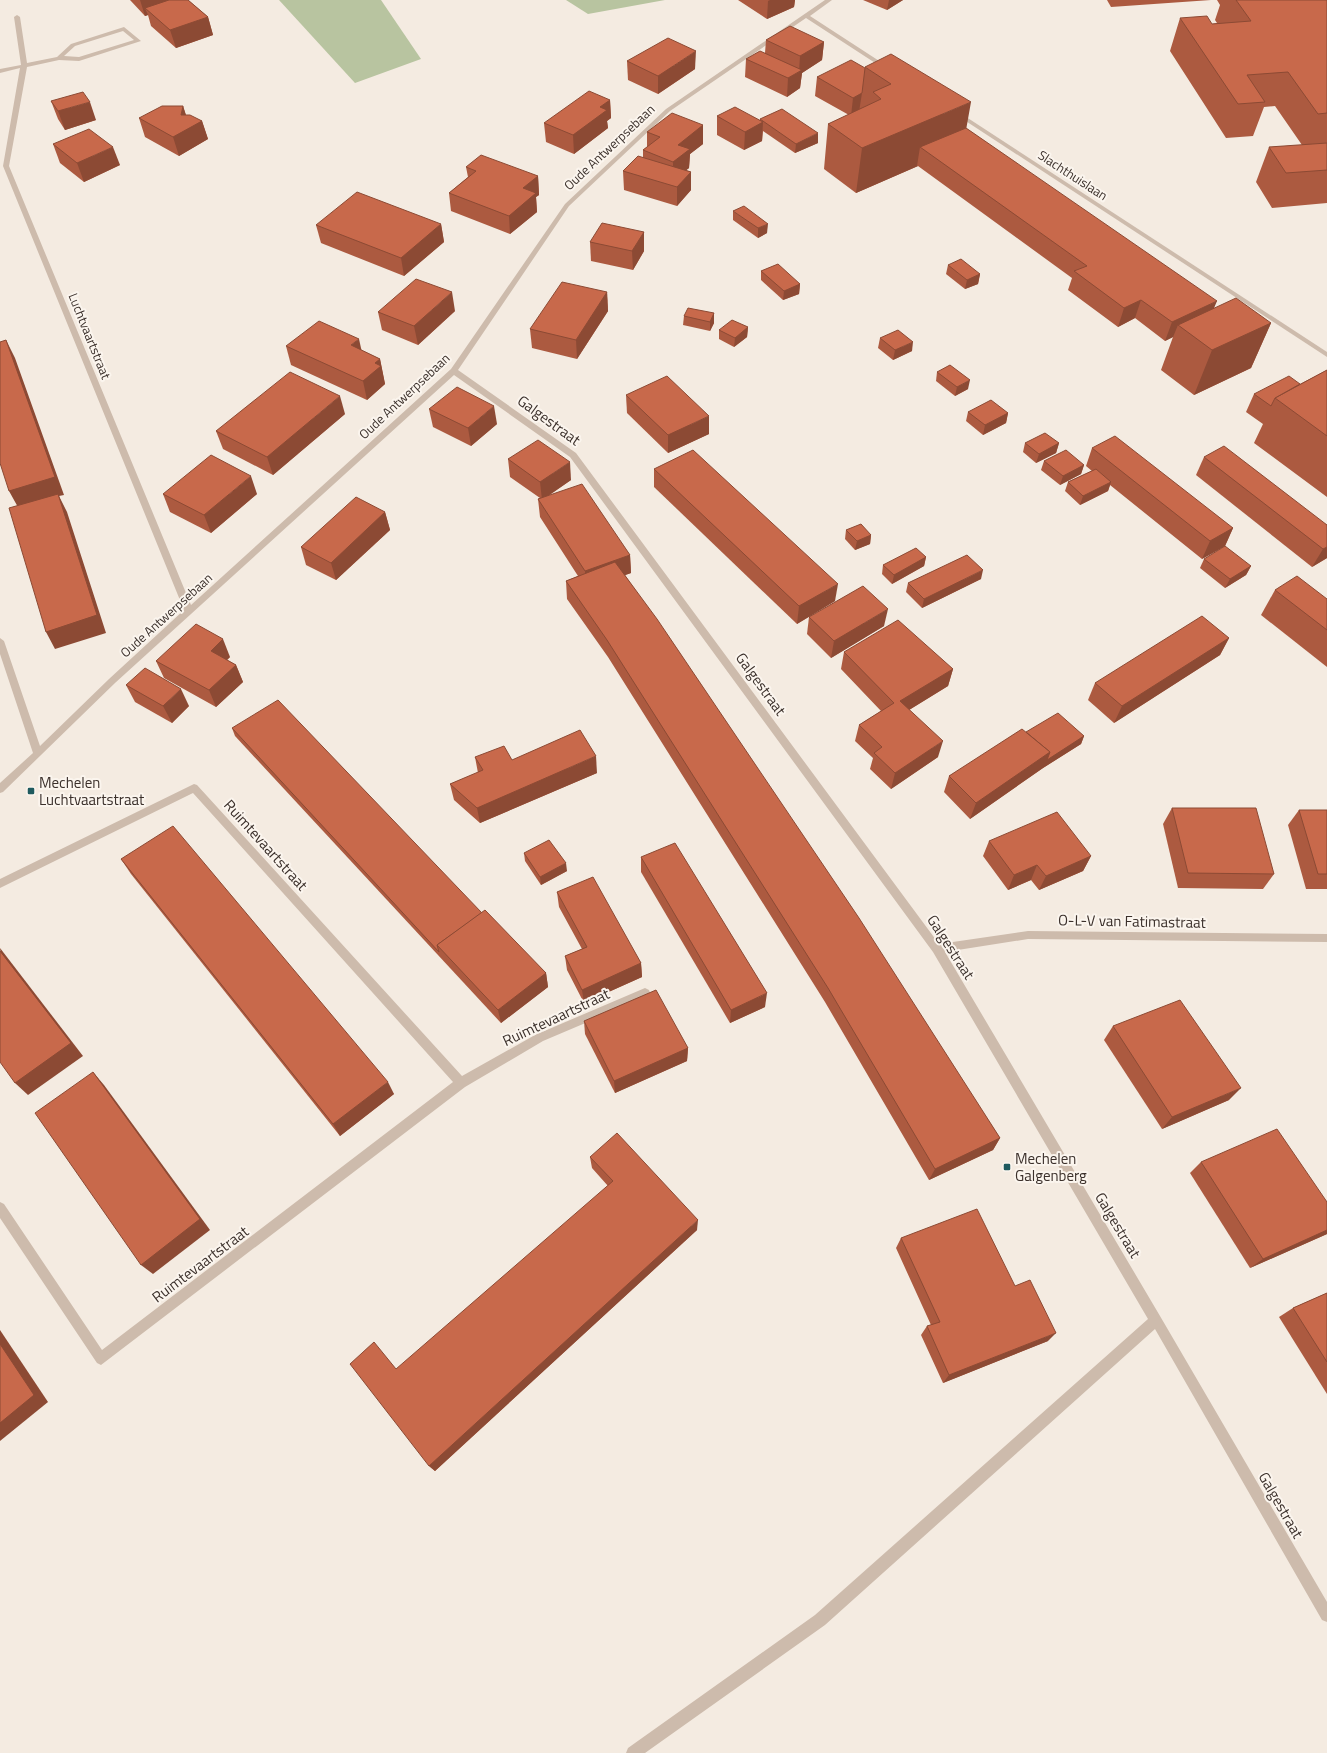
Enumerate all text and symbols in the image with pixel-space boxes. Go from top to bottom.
street label: Oude Antwerpsebaan [559,99,659,195]
street label: Slachthuislaan [1034,145,1112,205]
street label: Luchtvaartstraat [64,290,117,382]
street label: Oude Antwerpsebaan [354,348,454,444]
street label: Galgestraat [513,389,586,451]
street label: Oude Antwerpsebaan [115,568,217,662]
street label: Galgestraat [730,648,792,721]
place label: Mechelen Luchtvaartstraat [39,771,145,811]
marker: Mechelen Luchtvaartstraat [26,786,36,796]
street label: Ruimtevaartstraat [219,794,314,896]
street label: O-L-V van Fatimastraat [1058,908,1207,934]
street label: Galgestraat [921,910,981,985]
street label: Ruimtevaartstraat [499,982,614,1052]
place label: Mechelen Galgenberg [1015,1147,1087,1187]
marker: Mechelen Galgenberg [1002,1162,1012,1172]
street label: Galgestraat [1089,1188,1147,1263]
street label: Ruimtevaartstraat [147,1219,254,1308]
street label: Galgestraat [1253,1468,1310,1543]

